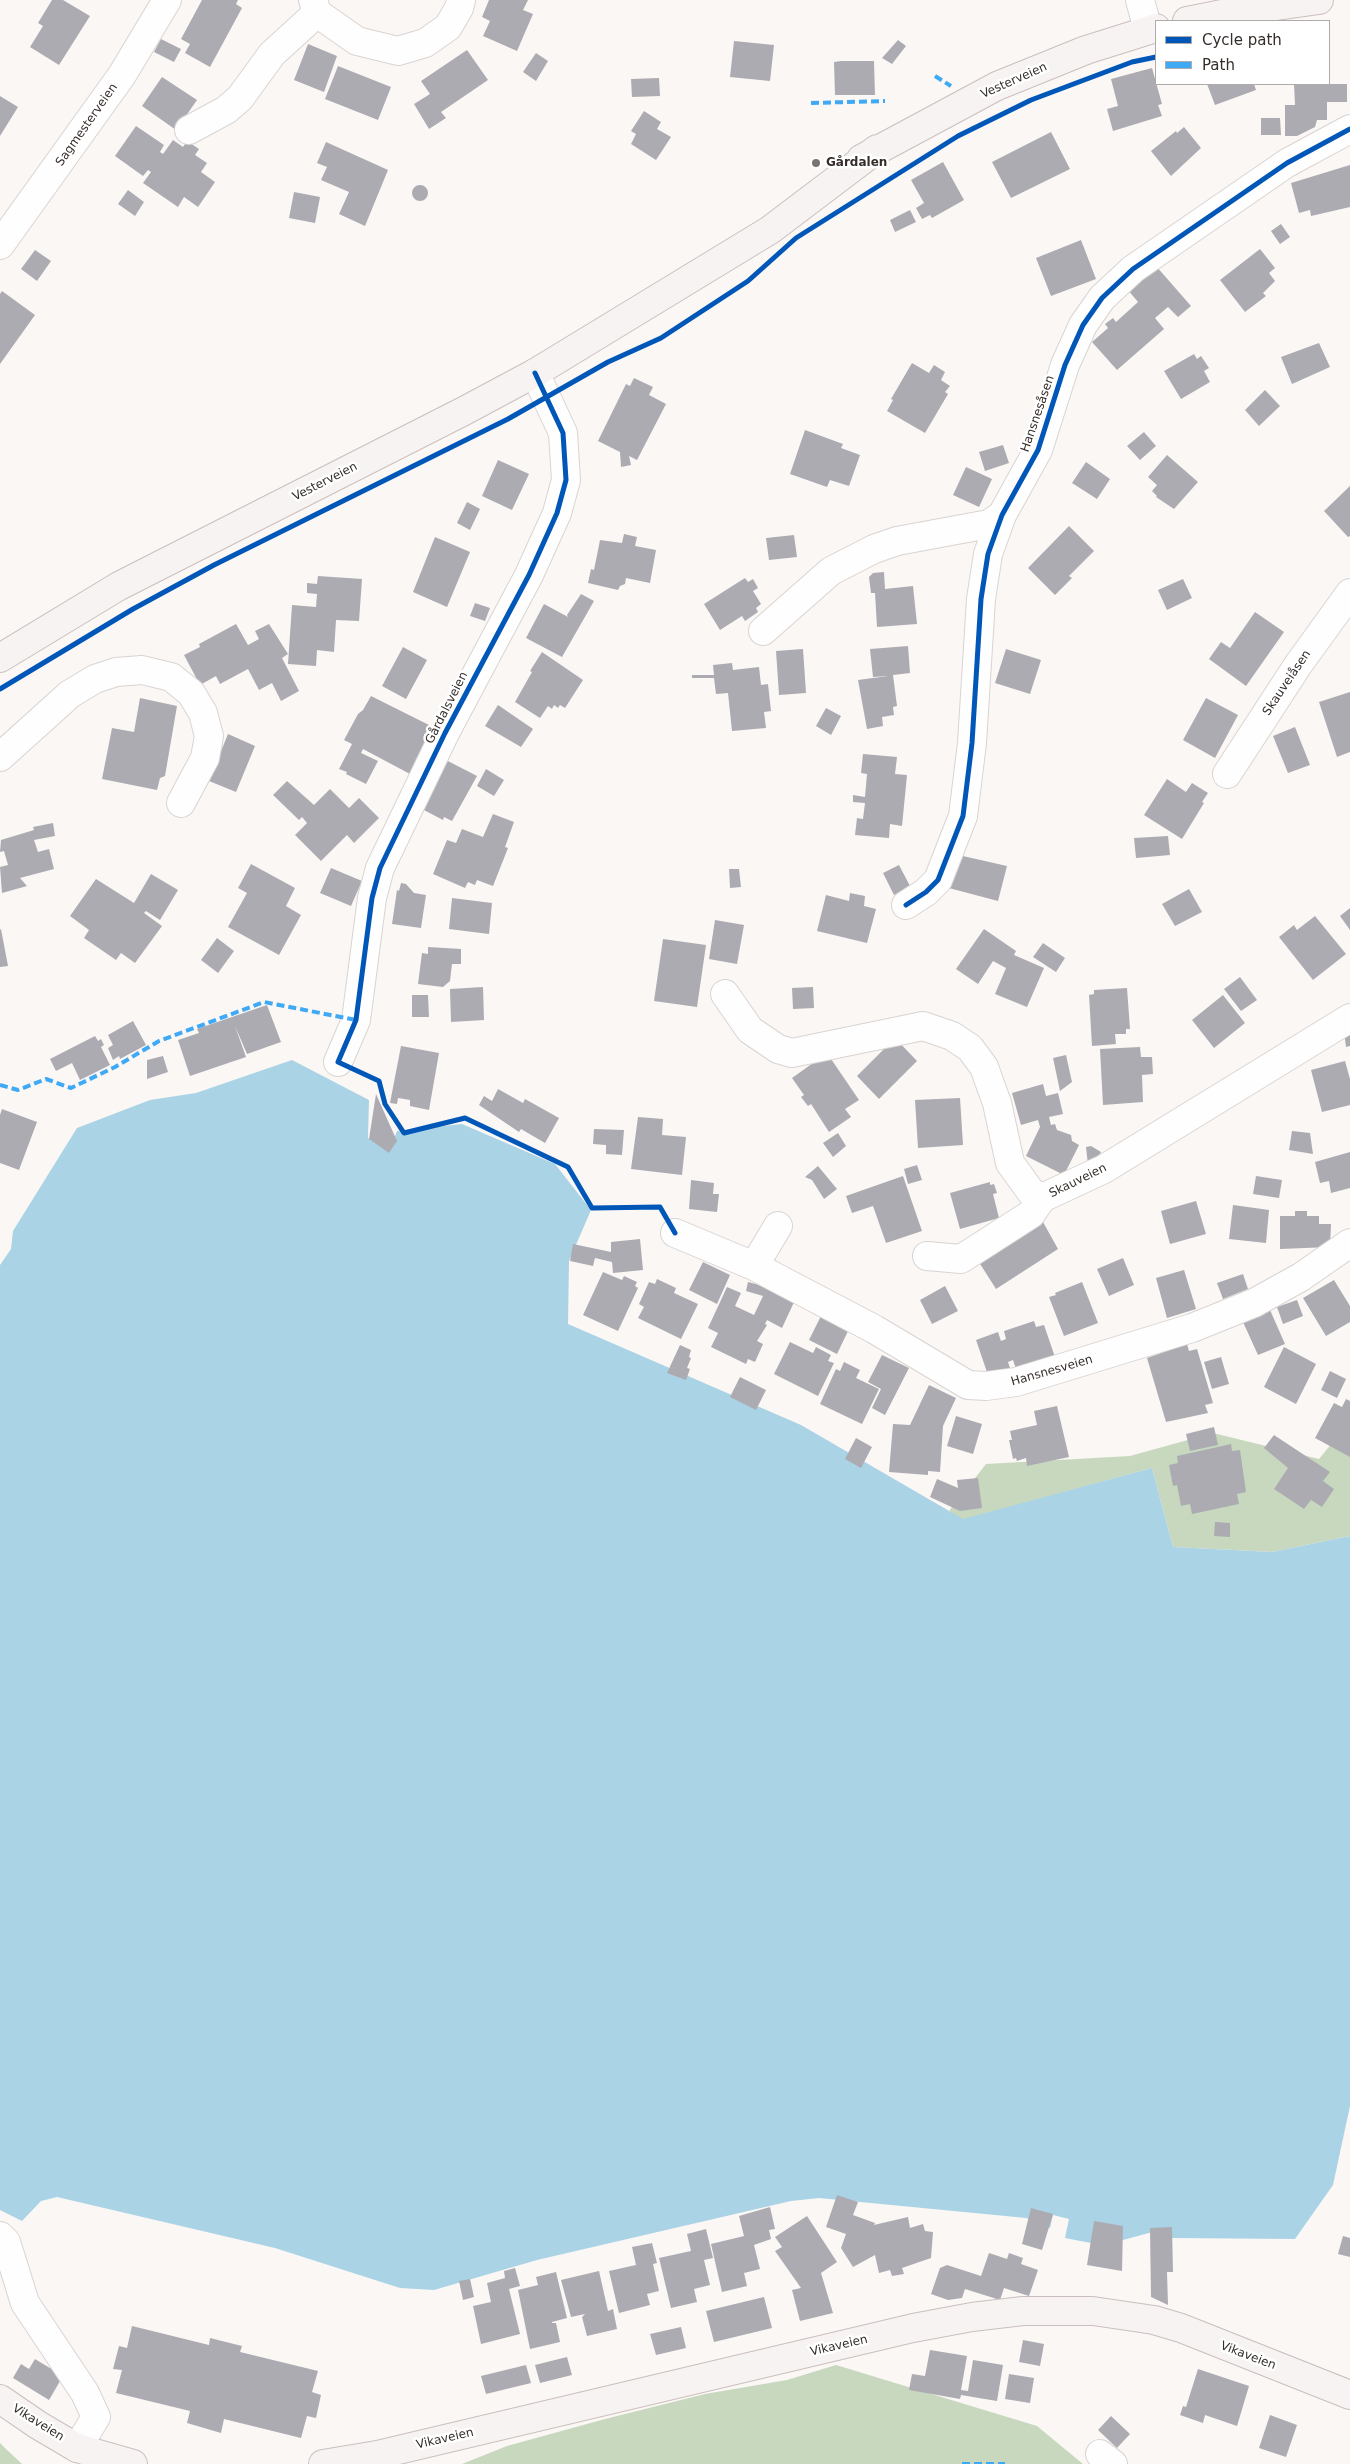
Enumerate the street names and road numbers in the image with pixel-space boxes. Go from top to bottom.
street label: Vesterveien [979,60,1049,102]
street label: Sagmesterveien [53,81,121,169]
street label: Hansnesåsen [1018,374,1058,454]
street label: Vesterveien [290,460,360,504]
street label: Skauveiåsen [1260,648,1314,718]
street label: Gårdalsveien [423,670,471,746]
street label: Skauveien [1047,1161,1109,1201]
street label: Hansnesveien [1010,1352,1094,1390]
street label: Vikaveien [809,2332,869,2360]
street label: Vikaveien [1218,2339,1278,2373]
street label: Vikaveien [10,2401,66,2445]
street label: Vikaveien [415,2425,475,2453]

